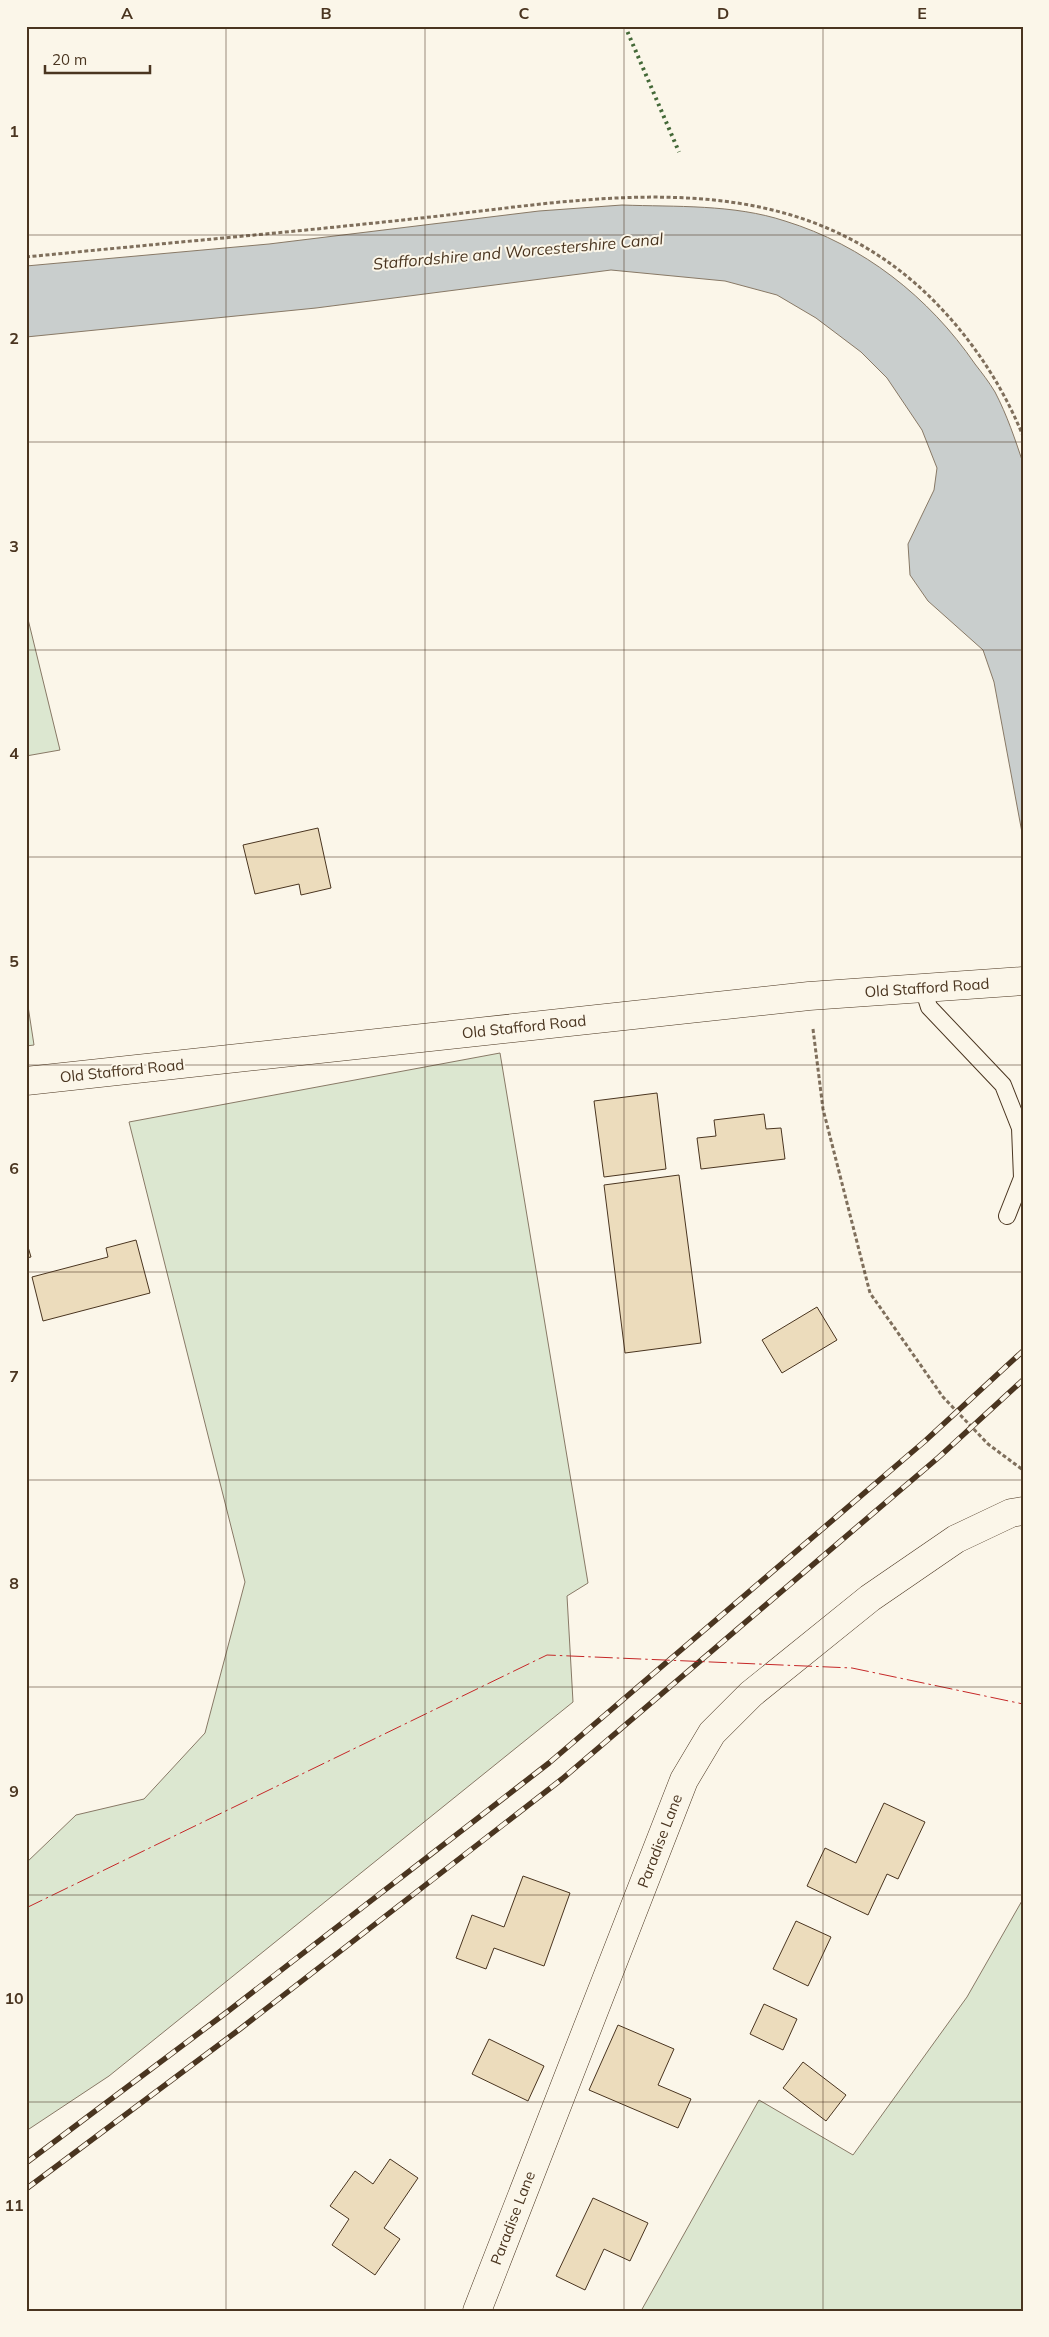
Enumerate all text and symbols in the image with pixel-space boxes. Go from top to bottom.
text: A [121,3,133,23]
text: B [320,3,332,23]
text: C [519,3,530,23]
text: D [717,3,729,23]
text: E [917,3,927,23]
scale bar [45,42,150,74]
text: 20 m [52,50,87,69]
text: 1 [9,121,19,141]
water label: Staffordshire and Worcestershire Canal [372,228,664,274]
text: 2 [9,328,19,348]
text: 3 [9,536,19,556]
text: 4 [9,743,19,763]
text: 5 [9,951,19,971]
street label: Old Stafford Road [864,974,990,1001]
street label: Old Stafford Road [461,1011,587,1042]
street label: Old Stafford Road [59,1055,185,1086]
text: 6 [9,1158,19,1178]
text: 7 [9,1366,19,1386]
text: 8 [9,1573,19,1593]
text: 9 [9,1781,19,1801]
street label: Paradise Lane [633,1791,686,1890]
text: 10 [4,1988,24,2008]
street label: Paradise Lane [486,2168,539,2267]
text: 11 [4,2195,24,2215]

